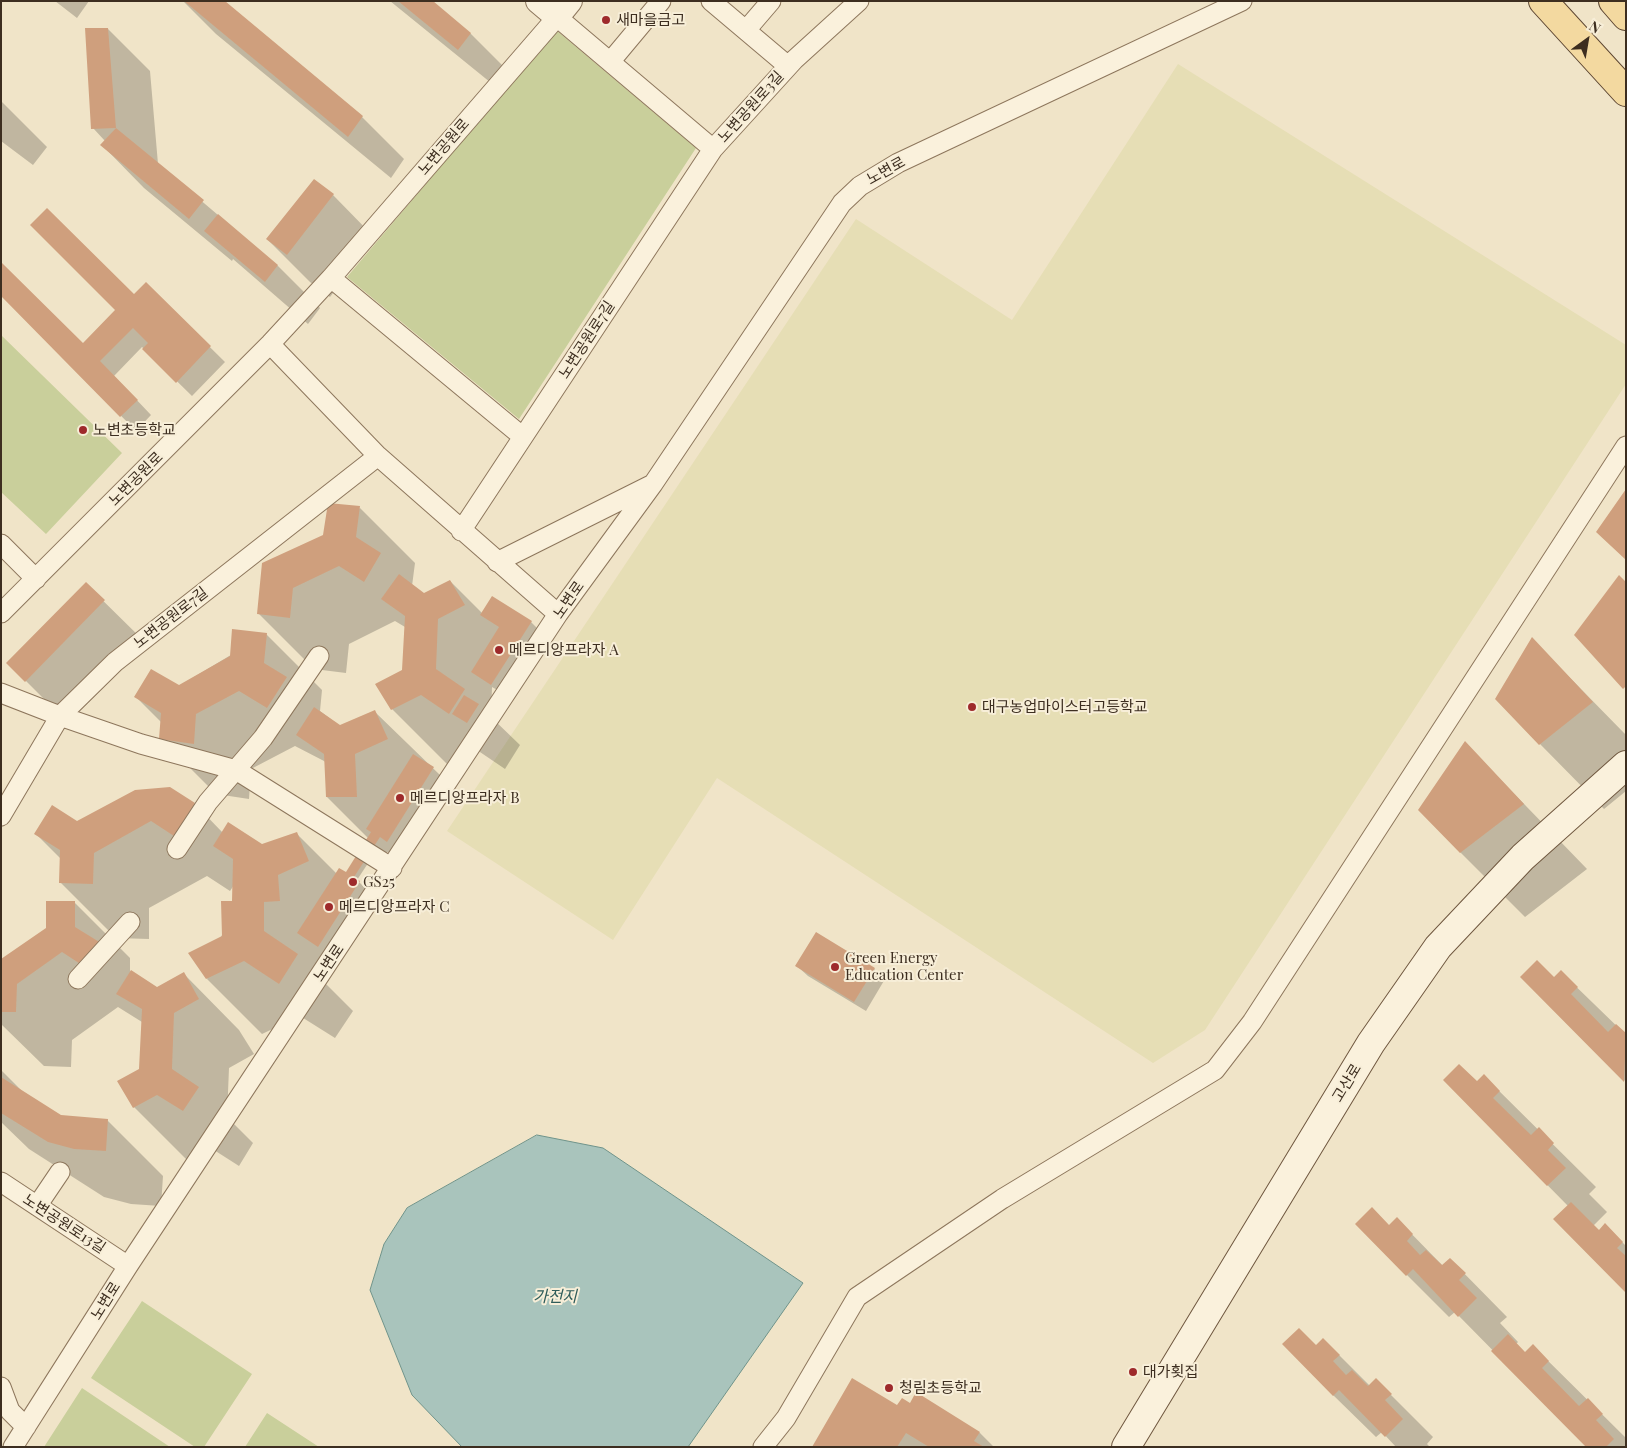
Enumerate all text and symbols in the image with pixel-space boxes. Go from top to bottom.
place label: 새마을금고 [616,11,685,29]
marker: 새마을금고 [600,14,612,26]
north arrow [1562,15,1612,65]
text: N [1586,16,1605,38]
street label: 노변공원로3길 [714,68,788,146]
street label: 노변공원로 [415,115,473,179]
street label: 노변로 [864,153,908,189]
street label: 노변공원로7길 [555,298,619,382]
place label: 노변초등학교 [93,421,176,439]
marker: 노변초등학교 [77,424,89,436]
street label: 노변공원로 [105,448,167,510]
street label: 노변로 [550,578,588,622]
street label: 노변공원로7길 [130,584,212,652]
place label: 메르디앙프라자 A [509,641,619,659]
marker: 메르디앙프라자 A [493,644,505,656]
place label: 대구농업마이스터고등학교 [982,698,1148,716]
marker: 대구농업마이스터고등학교 [966,701,978,713]
place label: 메르디앙프라자 B [410,789,520,807]
marker: 메르디앙프라자 B [394,792,406,804]
place label: GS25 [363,873,395,891]
marker: GS25 [347,876,359,888]
place label: 메르디앙프라자 C [339,898,450,916]
marker: 메르디앙프라자 C [323,901,335,913]
street label: 노변로 [310,941,348,985]
place label: Green Energy Education Center [845,949,963,984]
marker: Green Energy Education Center [829,961,841,973]
street label: 고산로 [1329,1061,1365,1105]
street label: 노변공원로13길 [19,1191,109,1257]
street label: 노변로 [87,1279,125,1323]
water label: 가전지 [533,1287,577,1307]
place label: 대가횟집 [1143,1363,1198,1381]
marker: 대가횟집 [1127,1366,1139,1378]
place label: 청림초등학교 [899,1379,982,1397]
marker: 청림초등학교 [883,1382,895,1394]

